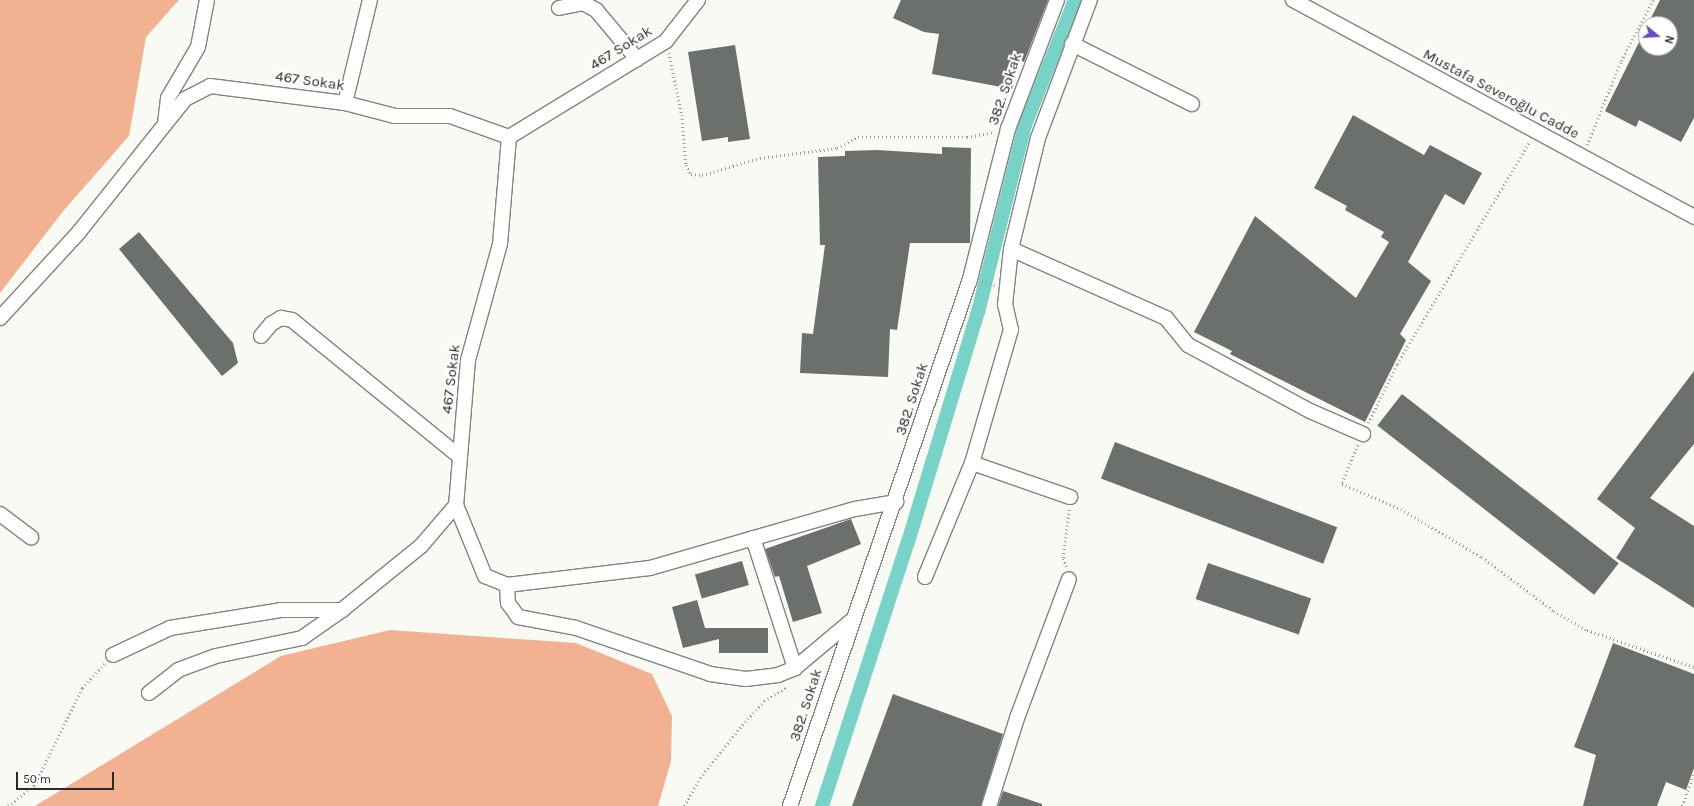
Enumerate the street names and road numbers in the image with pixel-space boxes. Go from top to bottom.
street label: 467 Sokak [587,22,655,74]
street label: Mustafa Severoğlu Cadde [1420,45,1582,143]
street label: 382. Sokak [984,50,1026,128]
street label: 467 Sokak [274,67,346,95]
street label: 467 Sokak [438,343,464,415]
street label: 382. Sokak [892,360,932,438]
street label: 382. Sokak [786,666,826,744]

